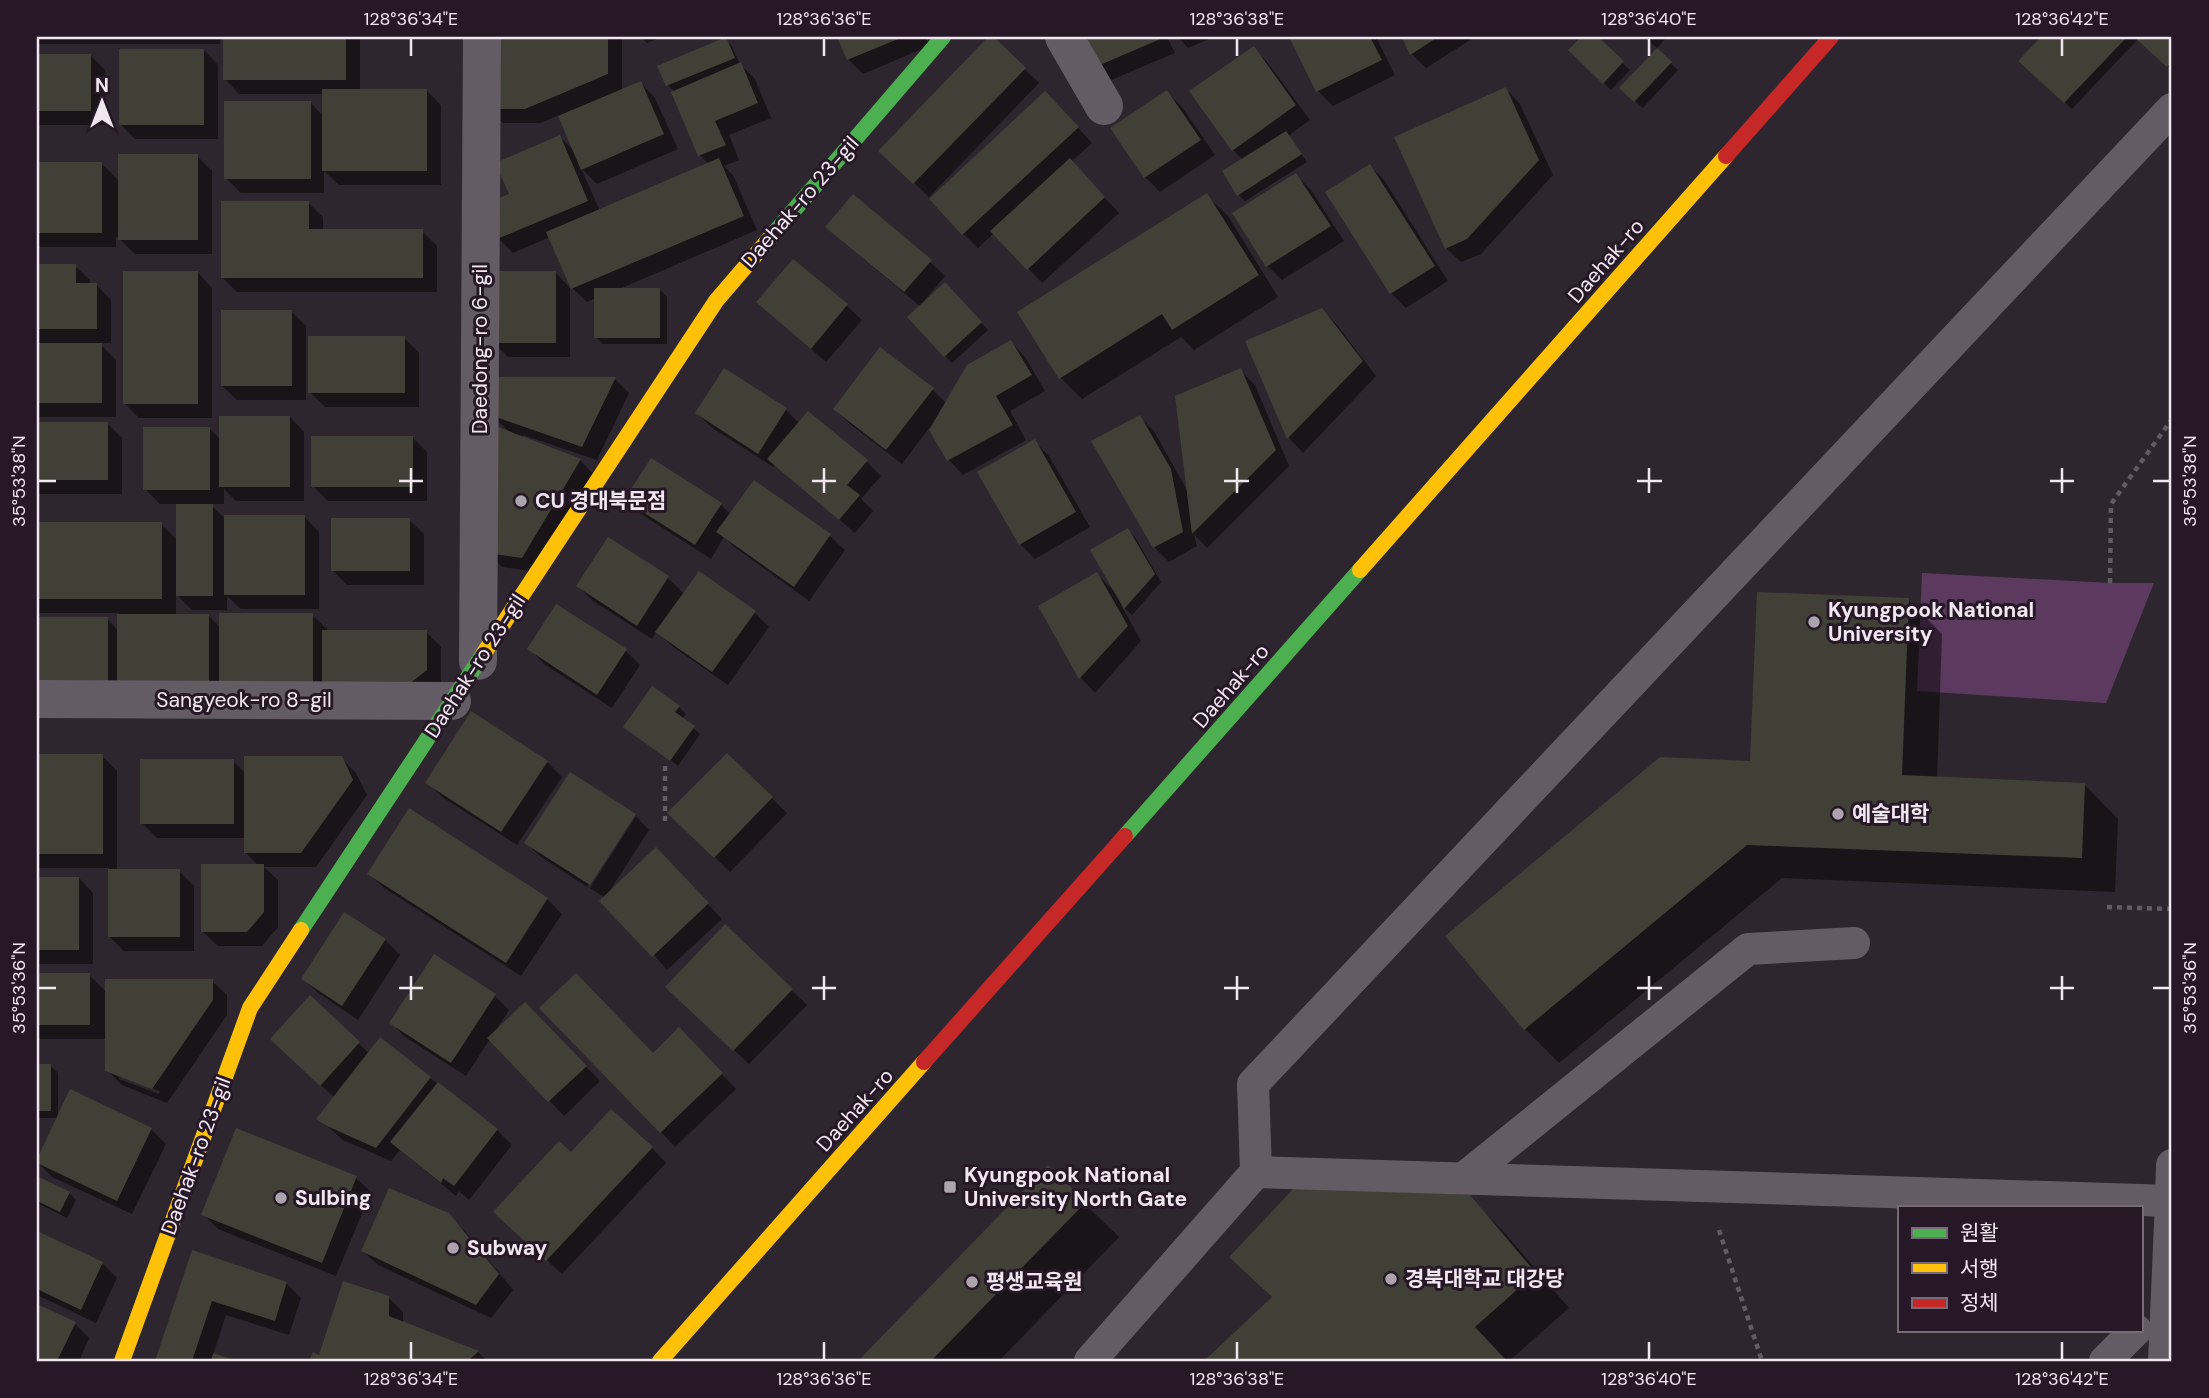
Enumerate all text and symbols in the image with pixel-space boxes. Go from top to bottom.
text: 128°36'34"E [364,7,458,31]
text: 128°36'36"E [777,7,871,31]
text: 128°36'38"E [1190,7,1284,31]
text: 128°36'40"E [1601,7,1697,31]
text: 128°36'42"E [2015,7,2109,31]
north arrow [66,66,136,136]
text: N [95,73,109,98]
street label: Daehak-ro 23-gil [735,130,865,274]
street label: Daehak-ro [1562,213,1650,309]
street label: Daedong-ro 6-gil [466,264,494,434]
text: 35°53'38"N [7,435,31,527]
text: 35°53'38"N [2178,435,2202,527]
place label: CU 경대북문점 [535,487,666,515]
marker: CU 경대북문점 [513,493,529,509]
street label: Daehak-ro 23-gil [418,589,532,743]
place label: Kyungpook National University [1828,596,2034,648]
marker: Kyungpook National University [1806,614,1822,630]
street label: Daehak-ro [1187,638,1275,734]
street label: Sangyeok-ro 8-gil [156,686,332,714]
place label: 예술대학 [1852,800,1929,828]
marker: 예술대학 [1830,806,1846,822]
text: 35°53'36"N [7,942,31,1034]
text: 35°53'36"N [2178,942,2202,1034]
street label: Daehak-ro [810,1062,900,1158]
street label: Daehak-ro 23-gil [154,1073,238,1239]
place label: Kyungpook National University North Gate [964,1161,1187,1213]
marker: Kyungpook National University North Gate [942,1179,958,1195]
place label: Sulbing [295,1184,371,1212]
marker: Sulbing [273,1190,289,1206]
legend [1898,1206,2142,1332]
text: 원활 [1960,1219,1999,1247]
place label: Subway [467,1234,548,1262]
marker: Subway [445,1240,461,1256]
text: 서행 [1960,1255,1999,1283]
place label: 경북대학교 대강당 [1405,1265,1565,1293]
place label: 평생교육원 [986,1268,1083,1296]
marker: 경북대학교 대강당 [1383,1271,1399,1287]
marker: 평생교육원 [964,1274,980,1290]
text: 정체 [1960,1289,1999,1317]
text: 128°36'34"E [364,1367,458,1391]
text: 128°36'36"E [777,1367,871,1391]
text: 128°36'38"E [1190,1367,1284,1391]
text: 128°36'40"E [1601,1367,1697,1391]
text: 128°36'42"E [2015,1367,2109,1391]

